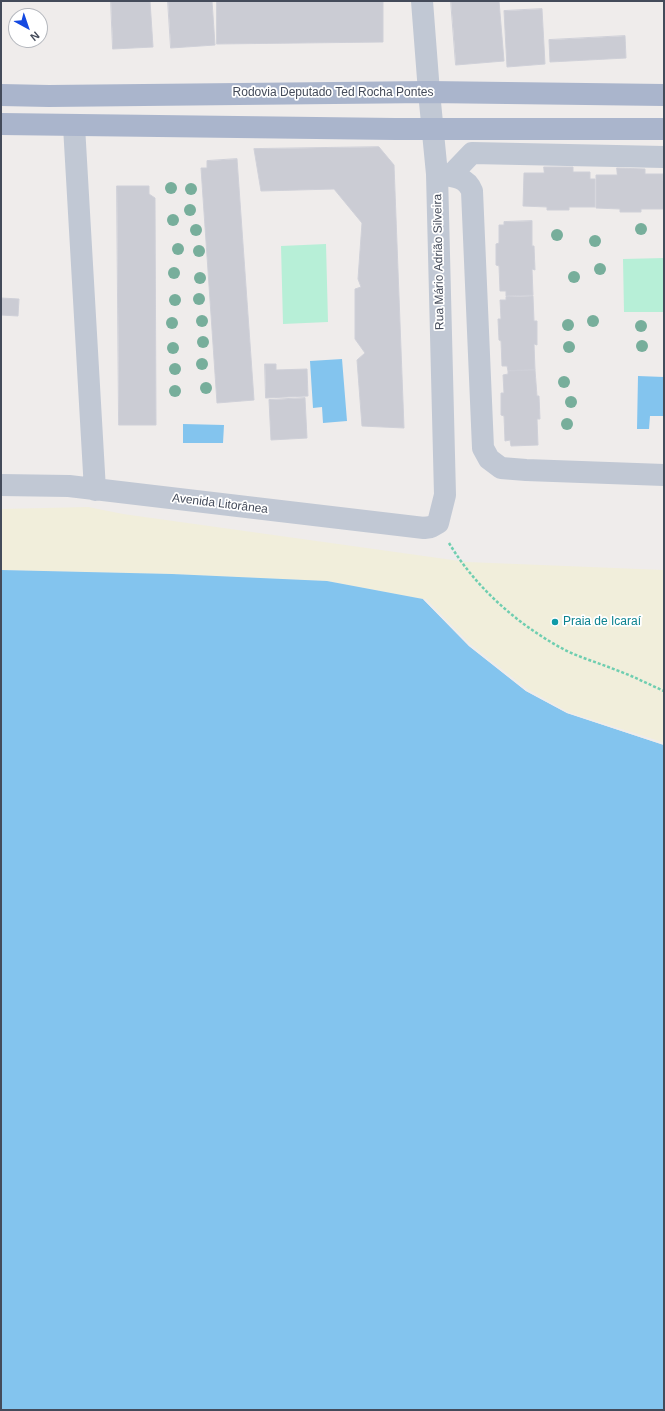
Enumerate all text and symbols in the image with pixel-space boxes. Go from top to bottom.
north arrow [8,8,48,48]
text: N [28,29,42,44]
street label: Rodovia Deputado Ted Rocha Pontes [233,86,433,100]
street label: Rua Mário Adrião Silveira [431,194,447,330]
street label: Avenida Litorânea [171,491,269,517]
place label: Praia de Icaraí [563,615,641,629]
marker: Praia de Icaraí [550,617,560,627]

